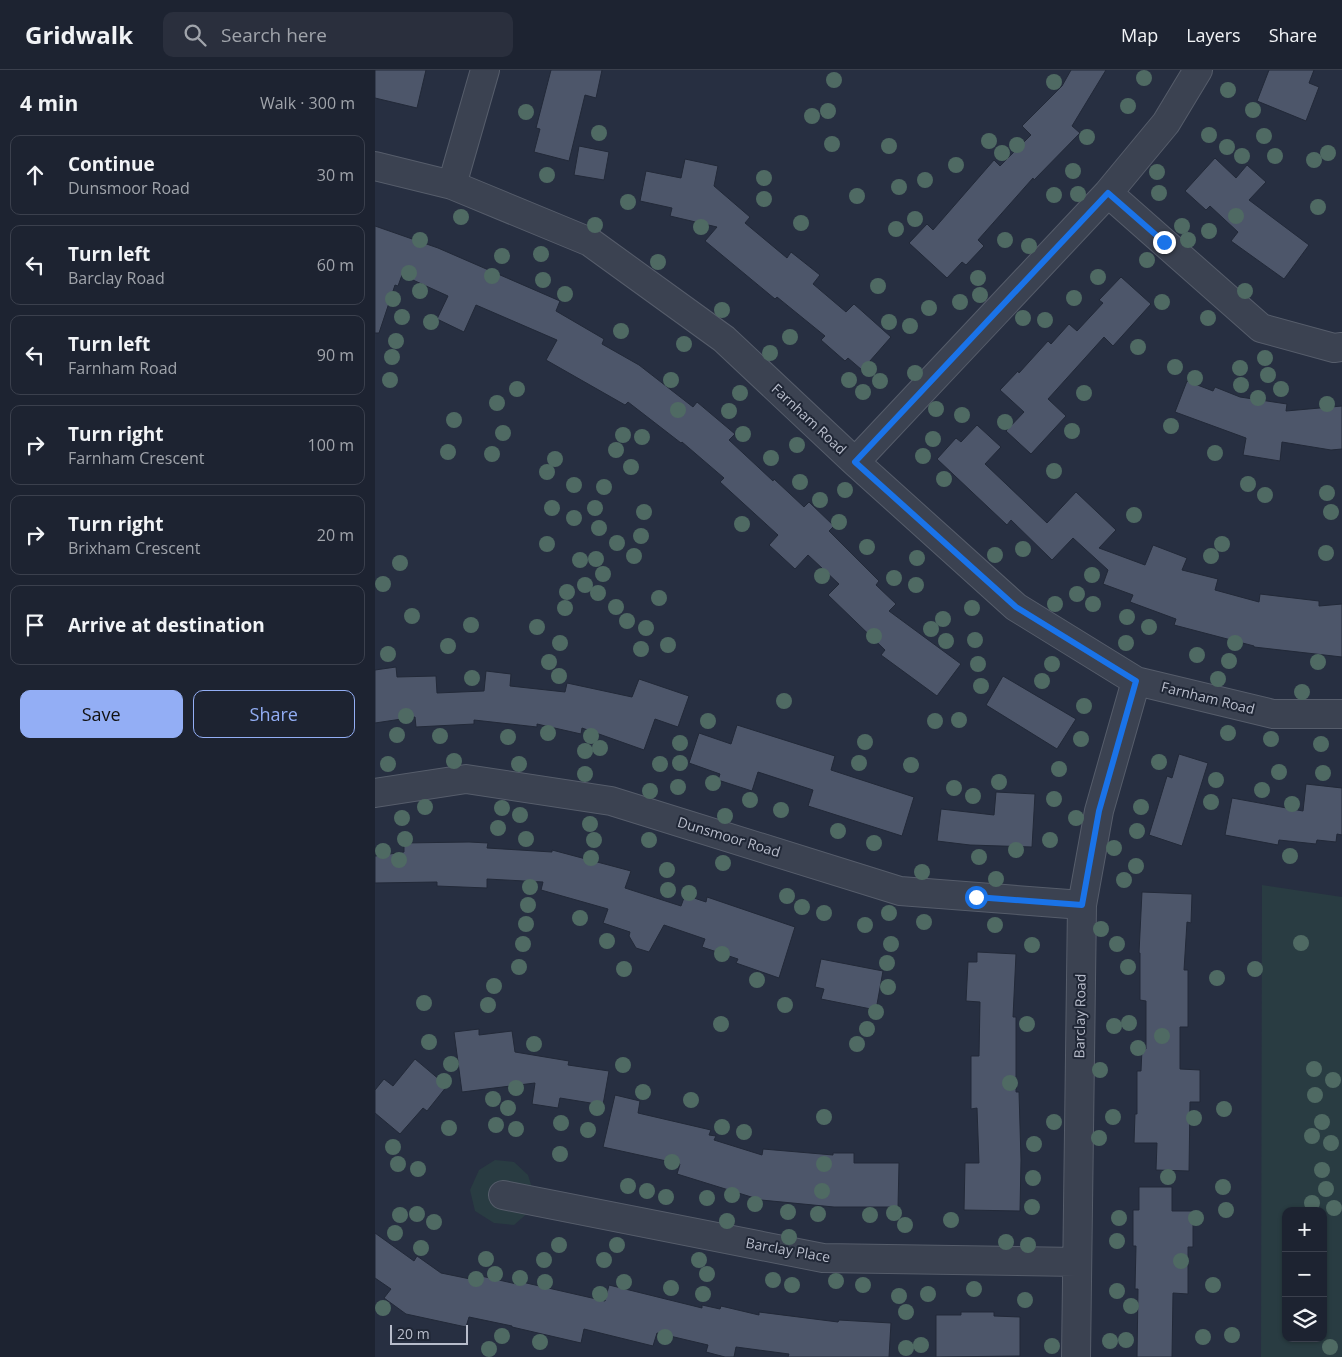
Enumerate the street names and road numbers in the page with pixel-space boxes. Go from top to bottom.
street label: Farnham Road [768,379,851,458]
street label: Farnham Road [1159,677,1257,718]
street label: Dunsmoor Road [675,812,783,861]
street label: Barclay Road [1069,974,1090,1058]
street label: Barclay Place [744,1233,832,1266]

